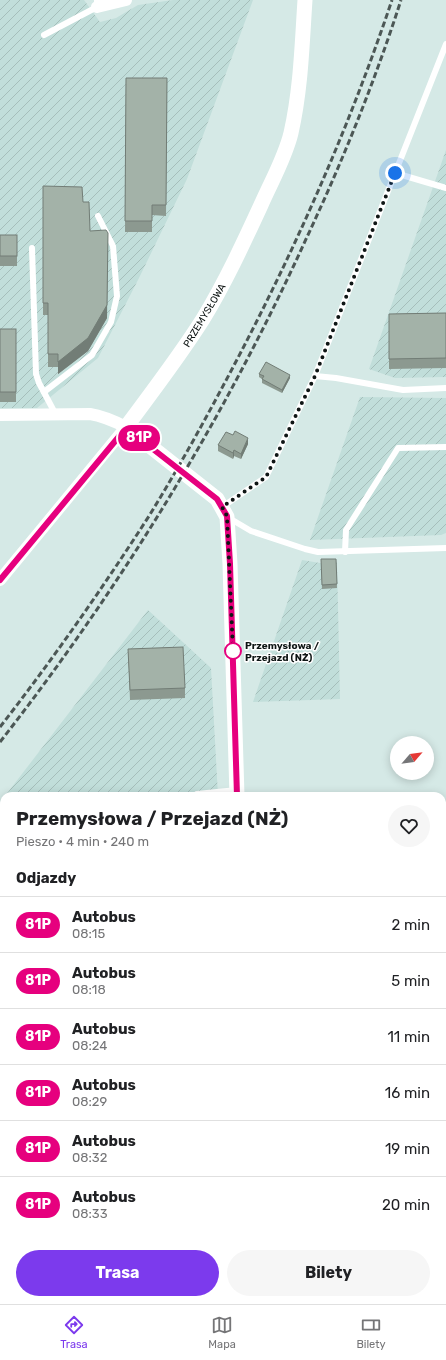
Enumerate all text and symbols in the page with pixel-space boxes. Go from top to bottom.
your location [385,163,405,183]
street label: PRZEMYSŁOWA [181,281,229,350]
line badge: 81P [116,425,162,451]
text: 81P [126,429,152,446]
place label: Przemysłowa / Przejazd (NŻ) [245,640,320,664]
marker: Przemysłowa / Przejazd (NŻ) [224,642,242,660]
north arrow [390,736,434,780]
map controls [390,736,434,780]
button: heart [388,805,430,847]
text: Przemysłowa / Przejazd (NŻ) [16,807,288,830]
text: Pieszo · 4 min · 240 m [16,834,149,849]
text: Odjazdy [16,869,76,887]
text: Autobus [72,908,136,926]
text: 81P [25,916,51,933]
text: 2 min [391,916,430,934]
text: 08:15 [72,926,105,941]
text: Autobus [72,964,136,982]
text: 81P [25,972,51,989]
text: 5 min [391,972,430,990]
text: 08:18 [72,982,106,997]
text: Autobus [72,1020,136,1038]
text: 81P [25,1028,51,1045]
text: 11 min [387,1028,430,1046]
text: 08:24 [72,1038,107,1053]
text: Autobus [72,1076,136,1094]
text: 81P [25,1084,51,1101]
text: 16 min [385,1084,430,1102]
text: 08:29 [72,1094,107,1109]
text: Autobus [72,1132,136,1150]
text: 81P [25,1140,51,1157]
text: 19 min [385,1140,430,1158]
text: 08:32 [72,1150,107,1165]
text: Autobus [72,1188,136,1206]
text: 81P [25,1196,51,1213]
text: 20 min [382,1196,430,1214]
text: 08:33 [72,1206,107,1221]
button: Trasa [16,1250,219,1296]
button: Bilety [227,1250,430,1296]
tab: Trasa [60,1314,88,1351]
tab: Mapa [208,1314,236,1351]
tab: Bilety [356,1314,386,1351]

